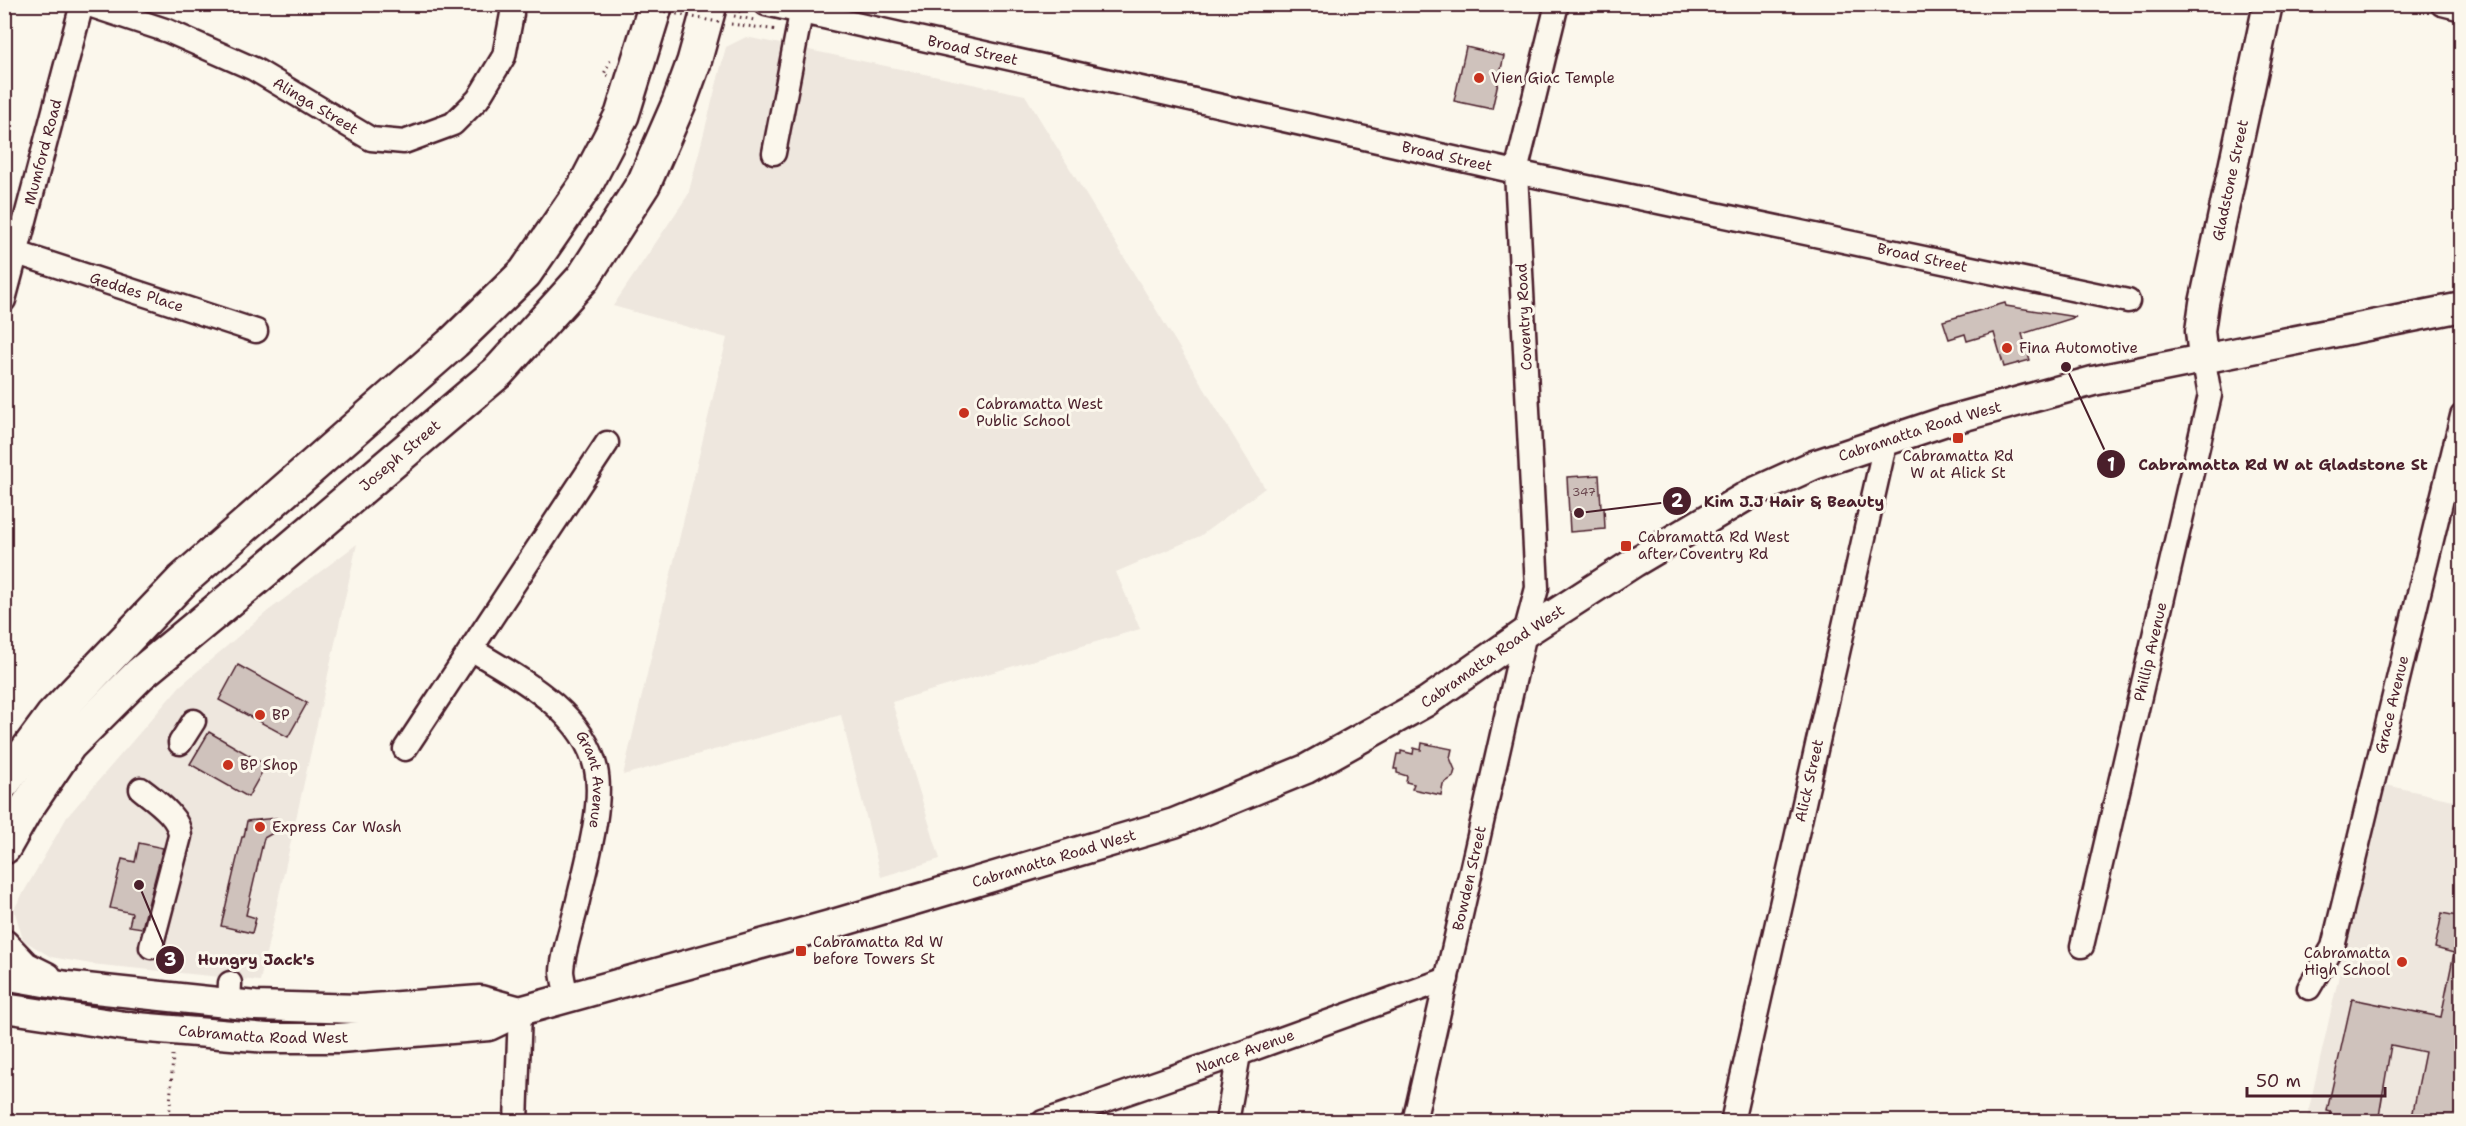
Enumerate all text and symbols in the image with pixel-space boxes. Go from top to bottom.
street label: Broad Street [926,31,1020,70]
place label: Vien Giac Temple [1491,68,1615,88]
marker: Vien Giac Temple [1472,71,1486,85]
street label: Alinga Street [269,73,362,139]
street label: Mumford Road [19,97,67,207]
street label: Gladstone Street [2208,118,2253,243]
street label: Broad Street [1400,137,1494,176]
street label: Broad Street [1875,238,1970,277]
street label: Coventry Road [1511,262,1537,371]
street label: Geddes Place [87,267,186,317]
place label: Fina Automotive [2019,338,2138,358]
marker: Fina Automotive [2000,341,2014,355]
place label: Cabramatta West Public School [976,394,1103,431]
street label: Cabramatta Road West [1836,396,2004,466]
marker: Cabramatta West Public School [957,406,971,420]
street label: Joseph Street [355,415,445,496]
marker: Cabramatta Rd W at Alick St [1951,431,1965,445]
place label: Cabramatta Rd W at Alick St [1903,446,2014,483]
callout: Cabramatta Rd W at Gladstone St [2096,447,2440,481]
text: 1 [2107,453,2115,477]
text: Cabramatta Rd W at Gladstone St [2138,454,2428,475]
house number: 347 [1572,484,1596,500]
callout: Kim J.J Hair & Beauty [1662,484,1897,518]
text: 2 [1671,489,1684,513]
text: Kim J.J Hair & Beauty [1704,491,1884,512]
place label: Cabramatta Rd West after Coventry Rd [1638,527,1790,564]
marker: Cabramatta Rd West after Coventry Rd [1619,539,1633,553]
street label: Cabramatta Road West [1417,600,1568,713]
street label: Phillip Avenue [2129,600,2172,703]
street label: Grace Avenue [2370,653,2413,756]
place label: BP [272,705,290,725]
marker: BP [253,708,267,722]
street label: Grant Avenue [571,727,608,830]
street label: Alick Street [1790,737,1828,824]
place label: BP Shop [240,755,298,775]
marker: BP Shop [221,758,235,772]
place label: Express Car Wash [272,817,402,837]
marker: Express Car Wash [253,820,267,834]
street label: Bowden Street [1448,824,1491,933]
street label: Cabramatta Road West [970,825,1138,892]
place label: Cabramatta Rd W before Towers St [813,932,943,969]
callout: Hungry Jack's [155,943,326,977]
place label: Cabramatta High School [2304,943,2391,980]
marker: Cabramatta Rd W before Towers St [794,944,808,958]
text: 3 [164,948,176,972]
text: Hungry Jack's [197,949,315,970]
marker: Cabramatta High School [2395,955,2409,969]
street label: Cabramatta Road West [178,1021,349,1048]
street label: Nance Avenue [1193,1025,1297,1078]
scale bar [2247,1060,2385,1098]
text: 50 m [2256,1069,2301,1093]

